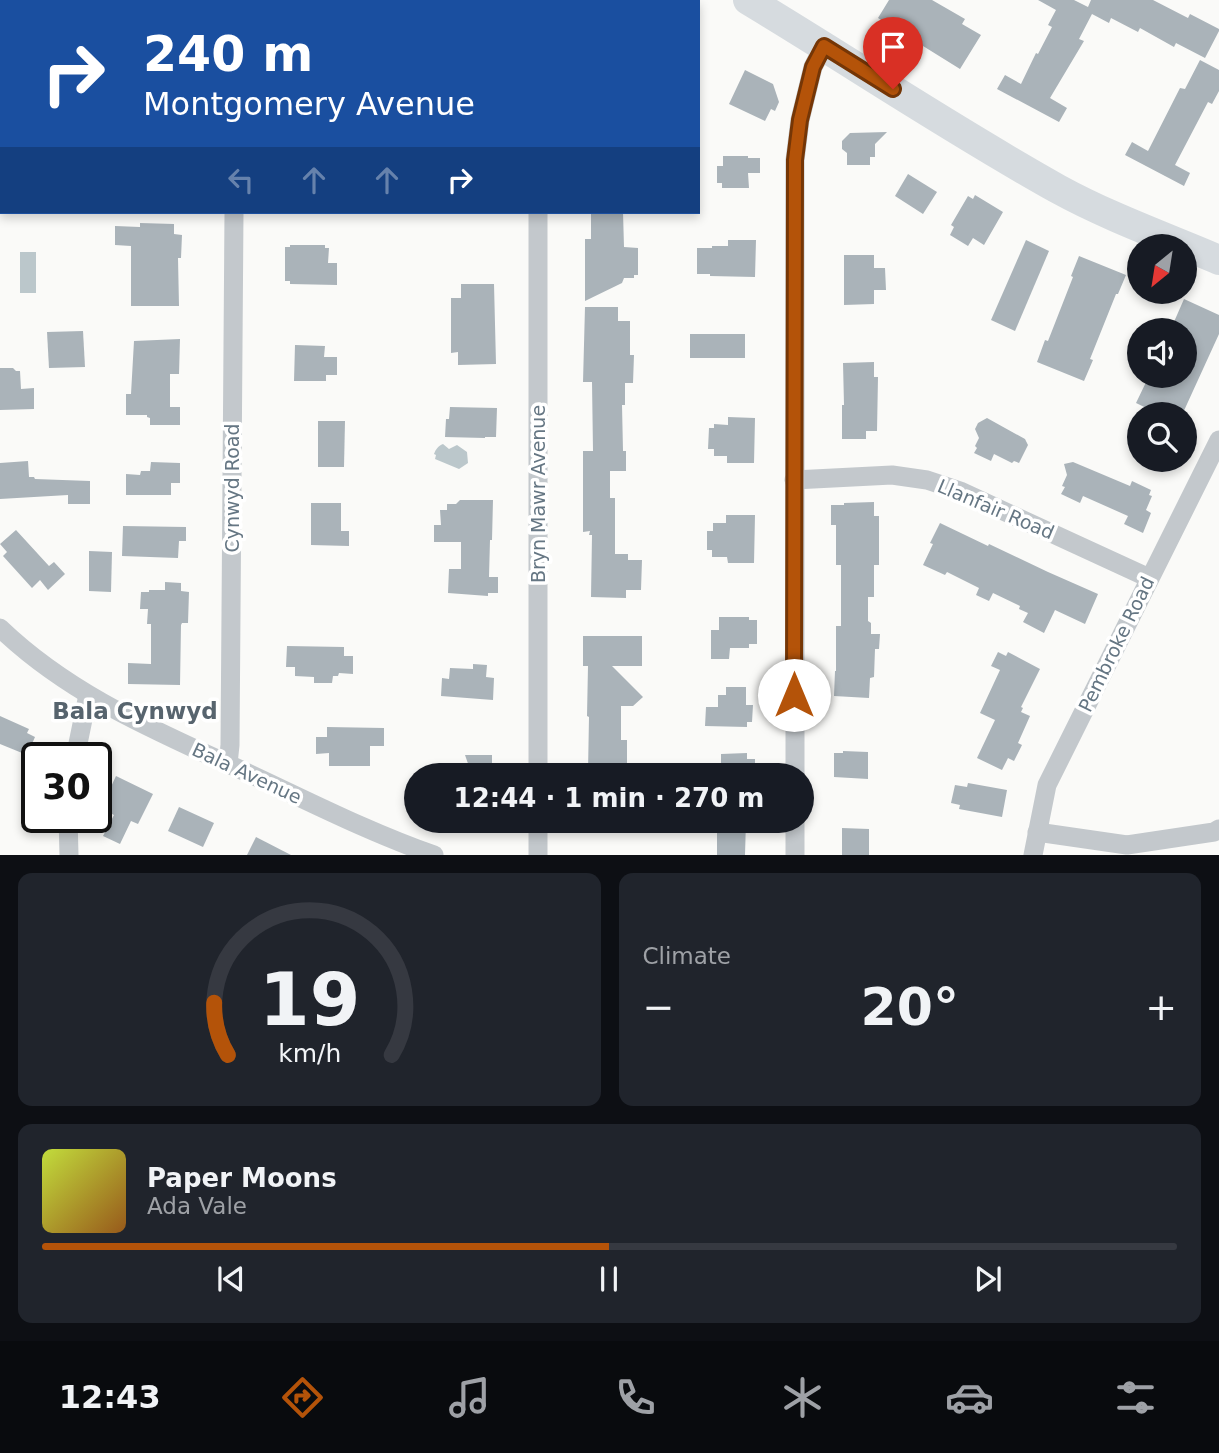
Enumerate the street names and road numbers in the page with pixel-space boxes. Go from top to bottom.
street label: Bryn Mawr Avenue [527,405,549,583]
street label: Cynwyd Road [221,423,243,553]
street label: Llanfair Road [934,475,1058,543]
street label: Pembroke Road [1074,573,1158,715]
street label: Bala Avenue [189,738,305,808]

